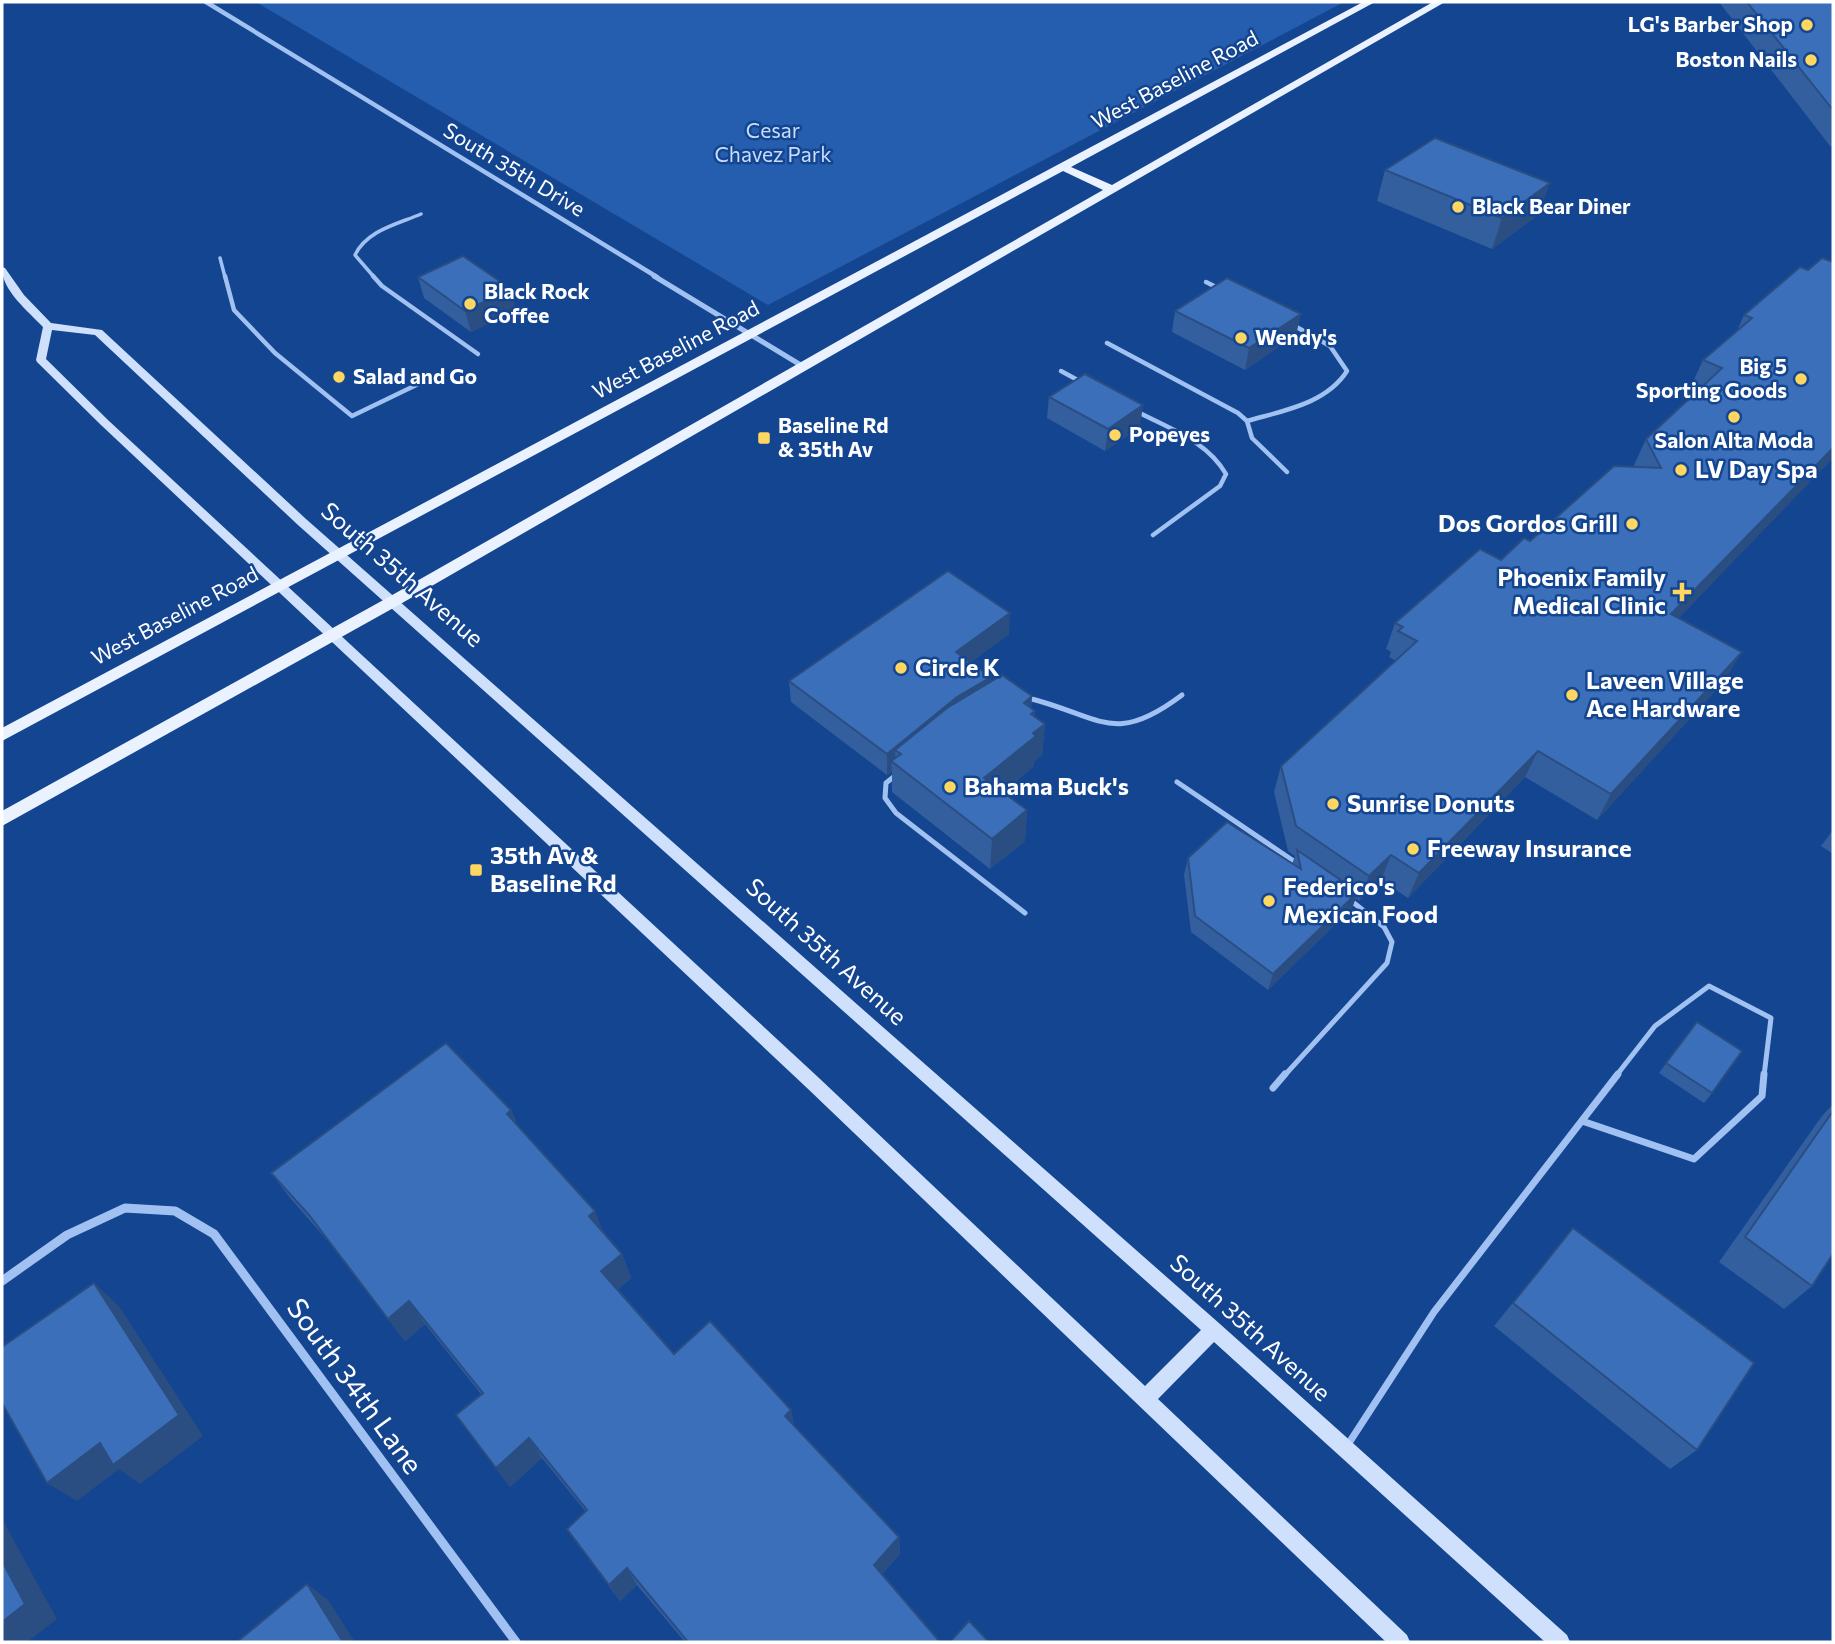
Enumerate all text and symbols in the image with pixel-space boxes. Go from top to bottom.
place label: LG's Barber Shop [1628,11,1793,36]
marker: LG's Barber Shop [1799,17,1815,33]
street label: West Baseline Road [1087,24,1262,133]
place label: Boston Nails [1675,46,1797,71]
marker: Boston Nails [1803,52,1819,68]
street label: South 35th Drive [439,117,590,221]
park label: Cesar Chavez Park [714,117,832,166]
place label: Black Bear Diner [1472,193,1631,218]
marker: Black Bear Diner [1450,199,1466,215]
place label: Black Rock Coffee [484,278,589,327]
street label: West Baseline Road [588,294,763,403]
marker: Black Rock Coffee [462,296,478,312]
place label: Wendy's [1255,324,1337,349]
marker: Wendy's [1233,330,1249,346]
place label: Big 5 Sporting Goods [1636,353,1787,402]
place label: Salad and Go [353,363,477,388]
marker: Salad and Go [331,369,347,385]
marker: Big 5 Sporting Goods [1793,371,1809,387]
marker: Salon Alta Moda [1726,409,1742,425]
place label: Baseline Rd & 35th Av [778,412,889,461]
place label: Popeyes [1129,421,1210,446]
marker: Popeyes [1107,427,1123,443]
place label: Salon Alta Moda [1655,427,1813,452]
marker: Baseline Rd & 35th Av [756,430,772,446]
place label: LV Day Spa [1695,454,1818,483]
marker: LV Day Spa [1673,462,1689,478]
street label: South 35th Avenue [316,495,490,652]
place label: Dos Gordos Grill [1438,508,1618,537]
marker: Dos Gordos Grill [1624,516,1640,532]
street label: West Baseline Road [87,560,262,669]
place label: Phoenix Family Medical Clinic [1497,562,1666,619]
marker: Phoenix Family Medical Clinic [1672,582,1692,602]
place label: Circle K [915,652,1000,681]
marker: Circle K [893,660,909,676]
place label: Laveen Village Ace Hardware [1586,665,1744,722]
marker: Laveen Village Ace Hardware [1564,687,1580,703]
place label: Bahama Buck's [964,771,1129,800]
marker: Bahama Buck's [942,779,958,795]
place label: Sunrise Donuts [1347,788,1515,817]
marker: Sunrise Donuts [1325,796,1341,812]
place label: Freeway Insurance [1427,833,1632,862]
place label: 35th Av & Baseline Rd [490,840,616,897]
marker: Freeway Insurance [1405,841,1421,857]
marker: 35th Av & Baseline Rd [468,862,484,878]
street label: South 35th Avenue [741,871,913,1030]
place label: Federico's Mexican Food [1283,871,1438,928]
marker: Federico's Mexican Food [1261,893,1277,909]
street label: South 35th Avenue [1165,1247,1337,1406]
street label: South 34th Lane [281,1291,431,1480]

